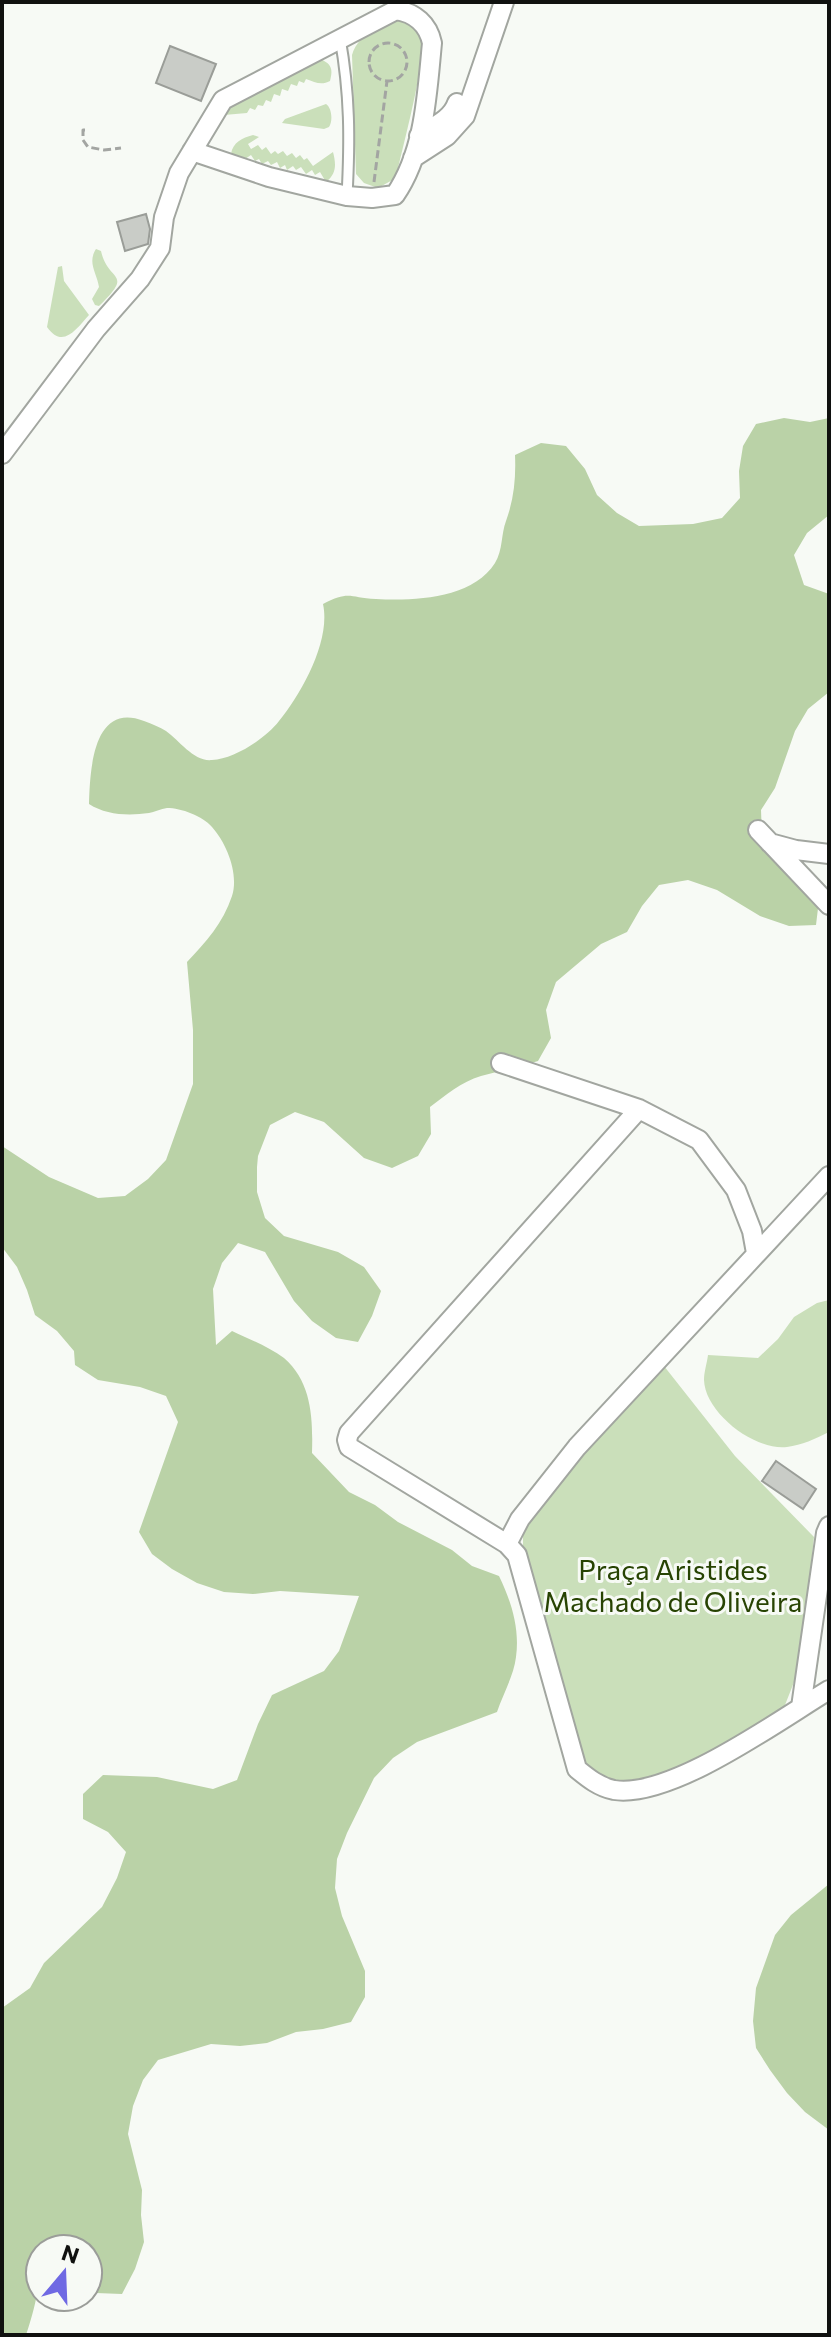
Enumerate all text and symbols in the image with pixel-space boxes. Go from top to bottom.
park label: Praça Aristides Machado de Oliveira [544,1552,802,1618]
north arrow [24,2233,104,2313]
text: N [58,2238,83,2269]

